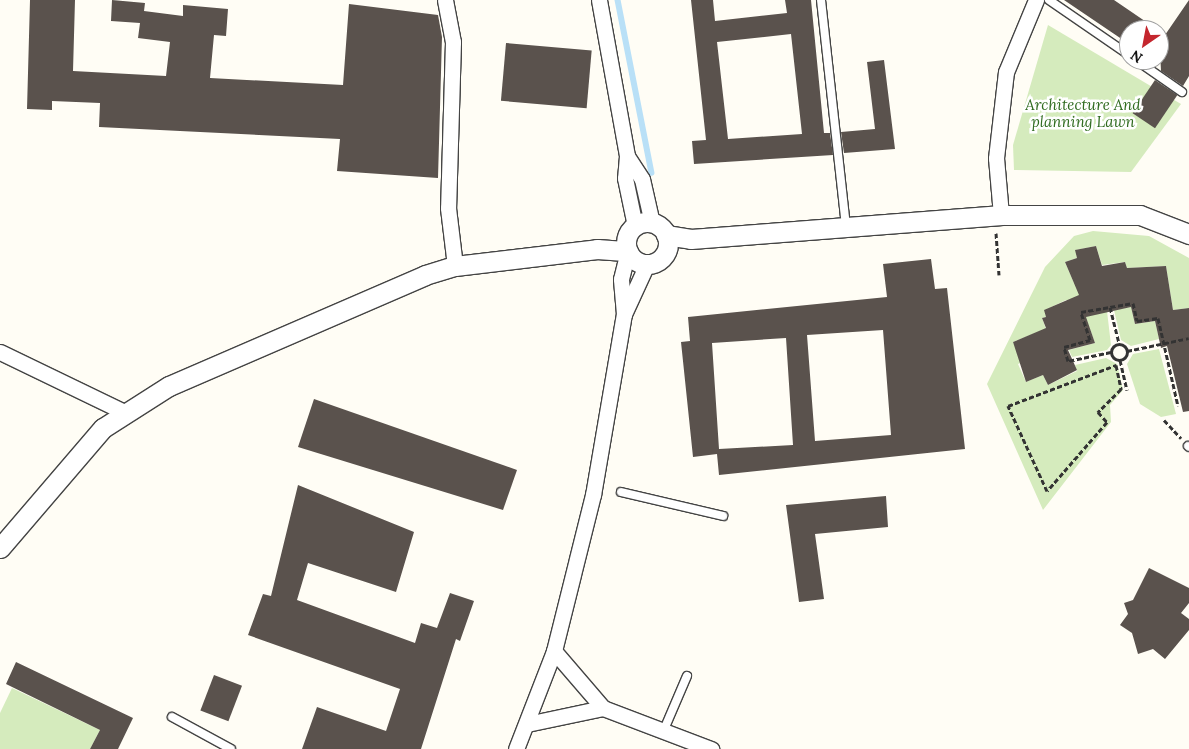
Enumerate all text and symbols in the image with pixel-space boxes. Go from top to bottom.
north arrow [1119,20,1169,70]
text: N [1127,46,1146,67]
park label: Architecture And planning Lawn [1025,95,1141,130]

